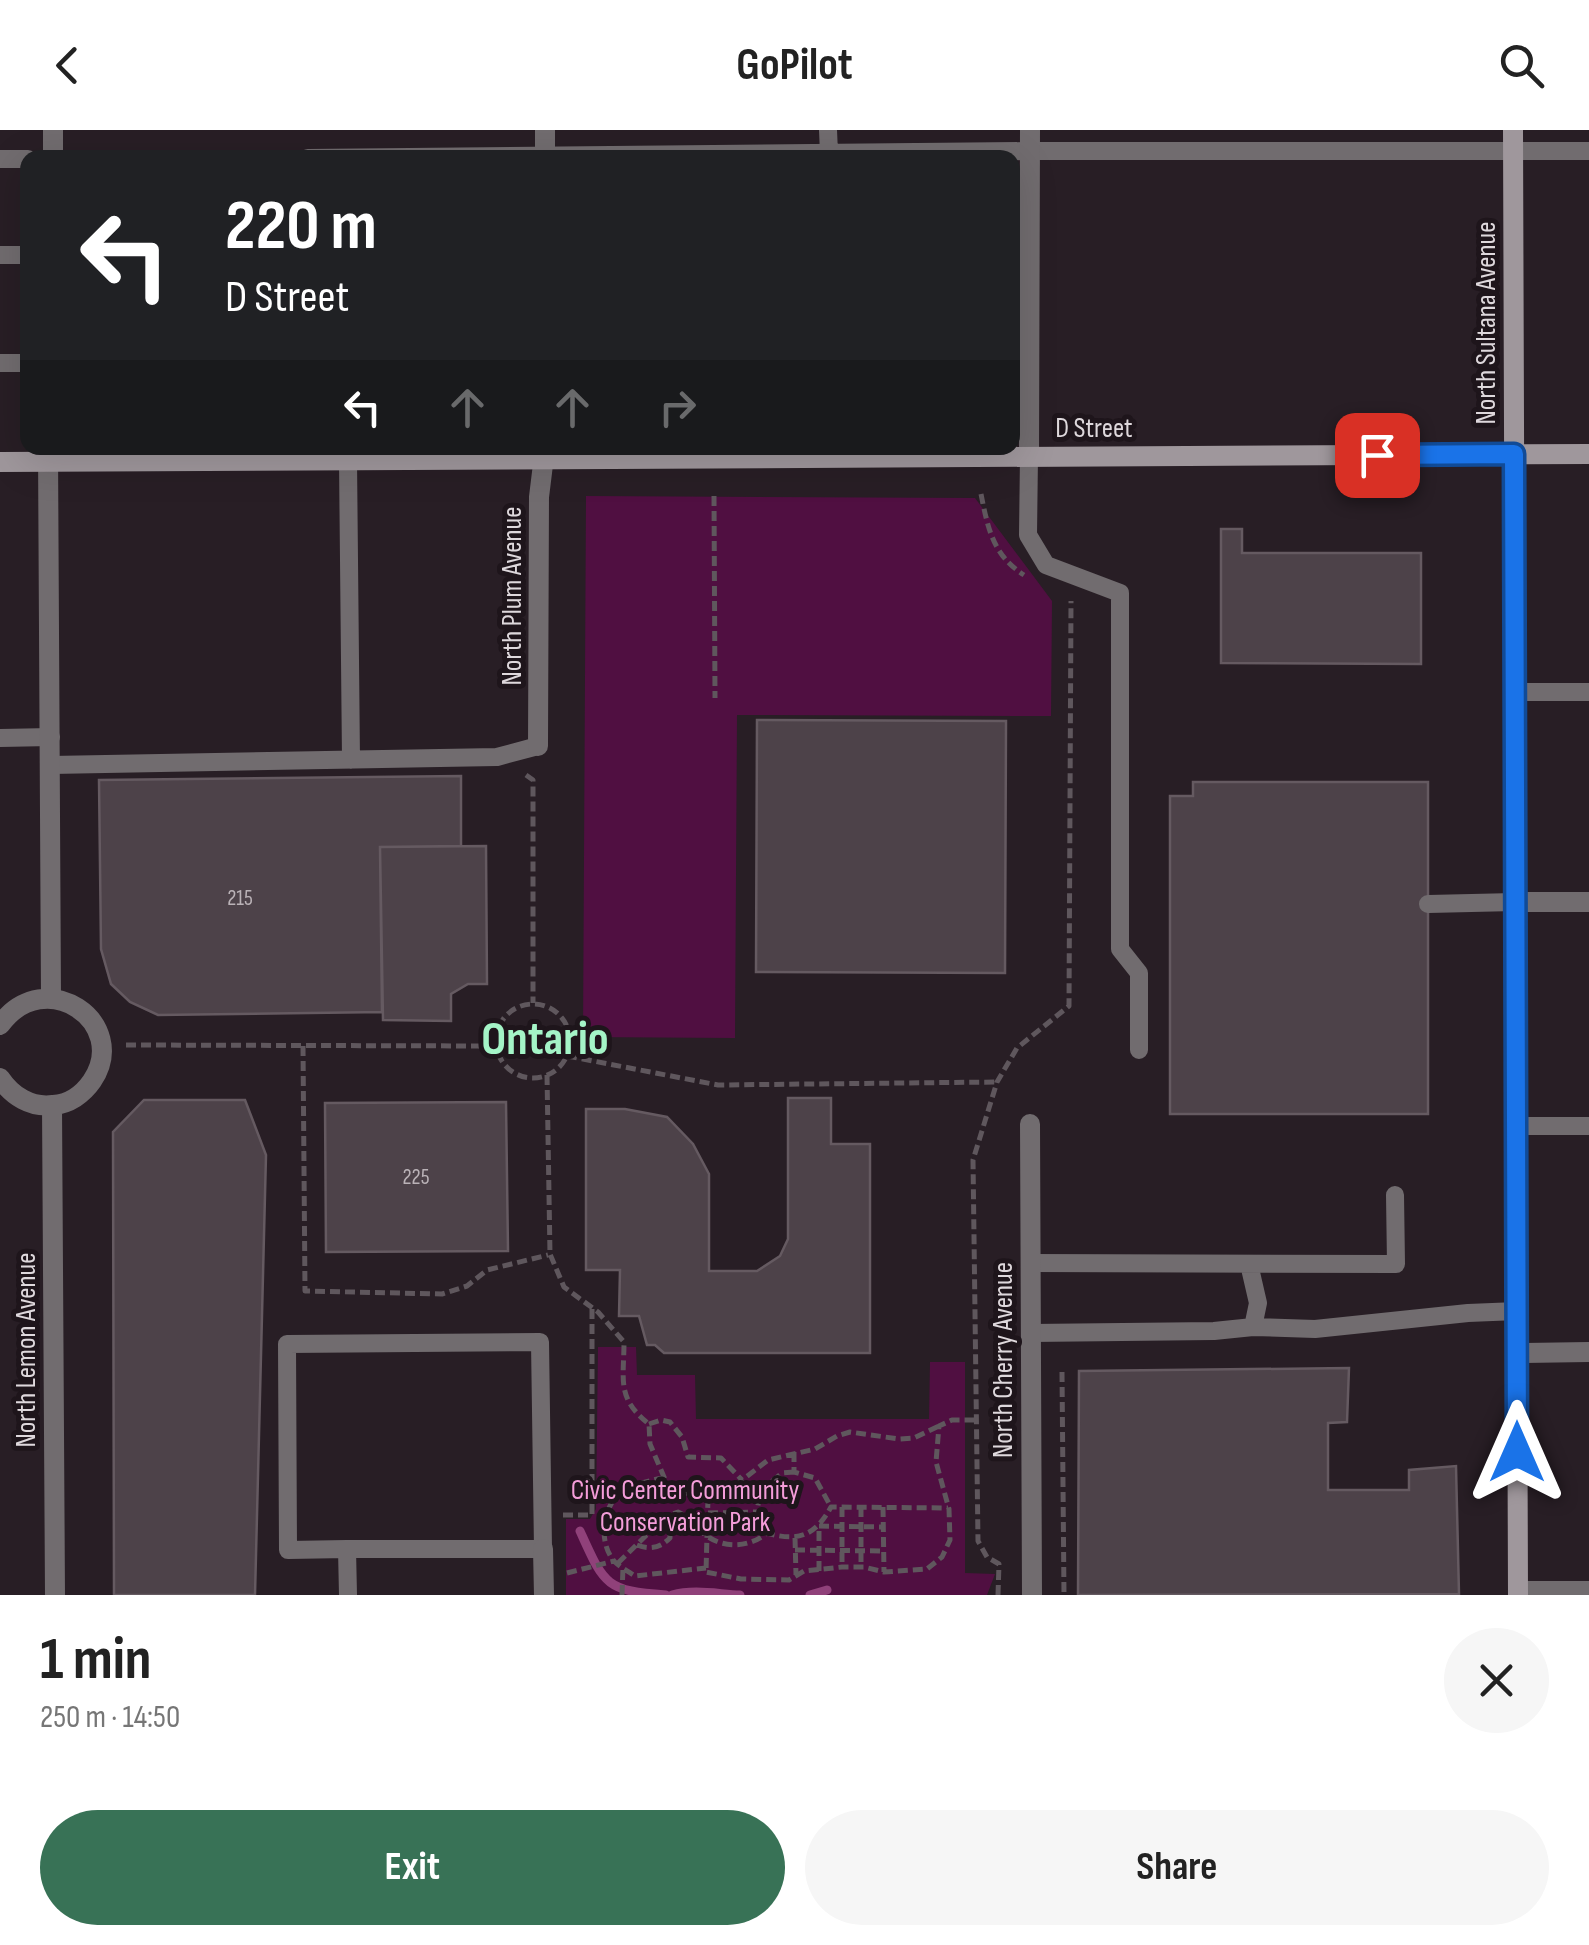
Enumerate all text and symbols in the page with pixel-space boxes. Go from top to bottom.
icon: back [40,38,95,93]
text: GoPilot [736,38,853,93]
icon: search [1494,38,1549,93]
text: 220 m [225,185,377,269]
icon: left [60,190,190,320]
street label: North Sultana Avenue [1470,221,1503,425]
text: D Street [225,270,349,325]
icon: left [335,380,390,435]
icon: ahead [440,380,495,435]
icon: ahead [545,380,600,435]
icon: right [650,380,705,435]
street label: D Street [1055,412,1133,445]
pin [1335,413,1420,498]
icon: arrive [1350,428,1405,483]
street label: North Plum Avenue [496,507,529,685]
house number: 215 [227,885,253,912]
district label: Ontario [481,1011,609,1068]
house number: 225 [403,1164,430,1191]
street label: North Lemon Avenue [10,1252,43,1448]
street label: North Cherry Avenue [987,1262,1020,1458]
position arrow [1465,1400,1569,1504]
park label: Civic Center Community Conservation Park [571,1474,799,1539]
text: 1 min [40,1624,152,1696]
button: close [1444,1628,1549,1733]
text: 250 m · 14:50 [40,1698,180,1737]
button: Exit [40,1810,785,1925]
button: Share [805,1810,1549,1925]

